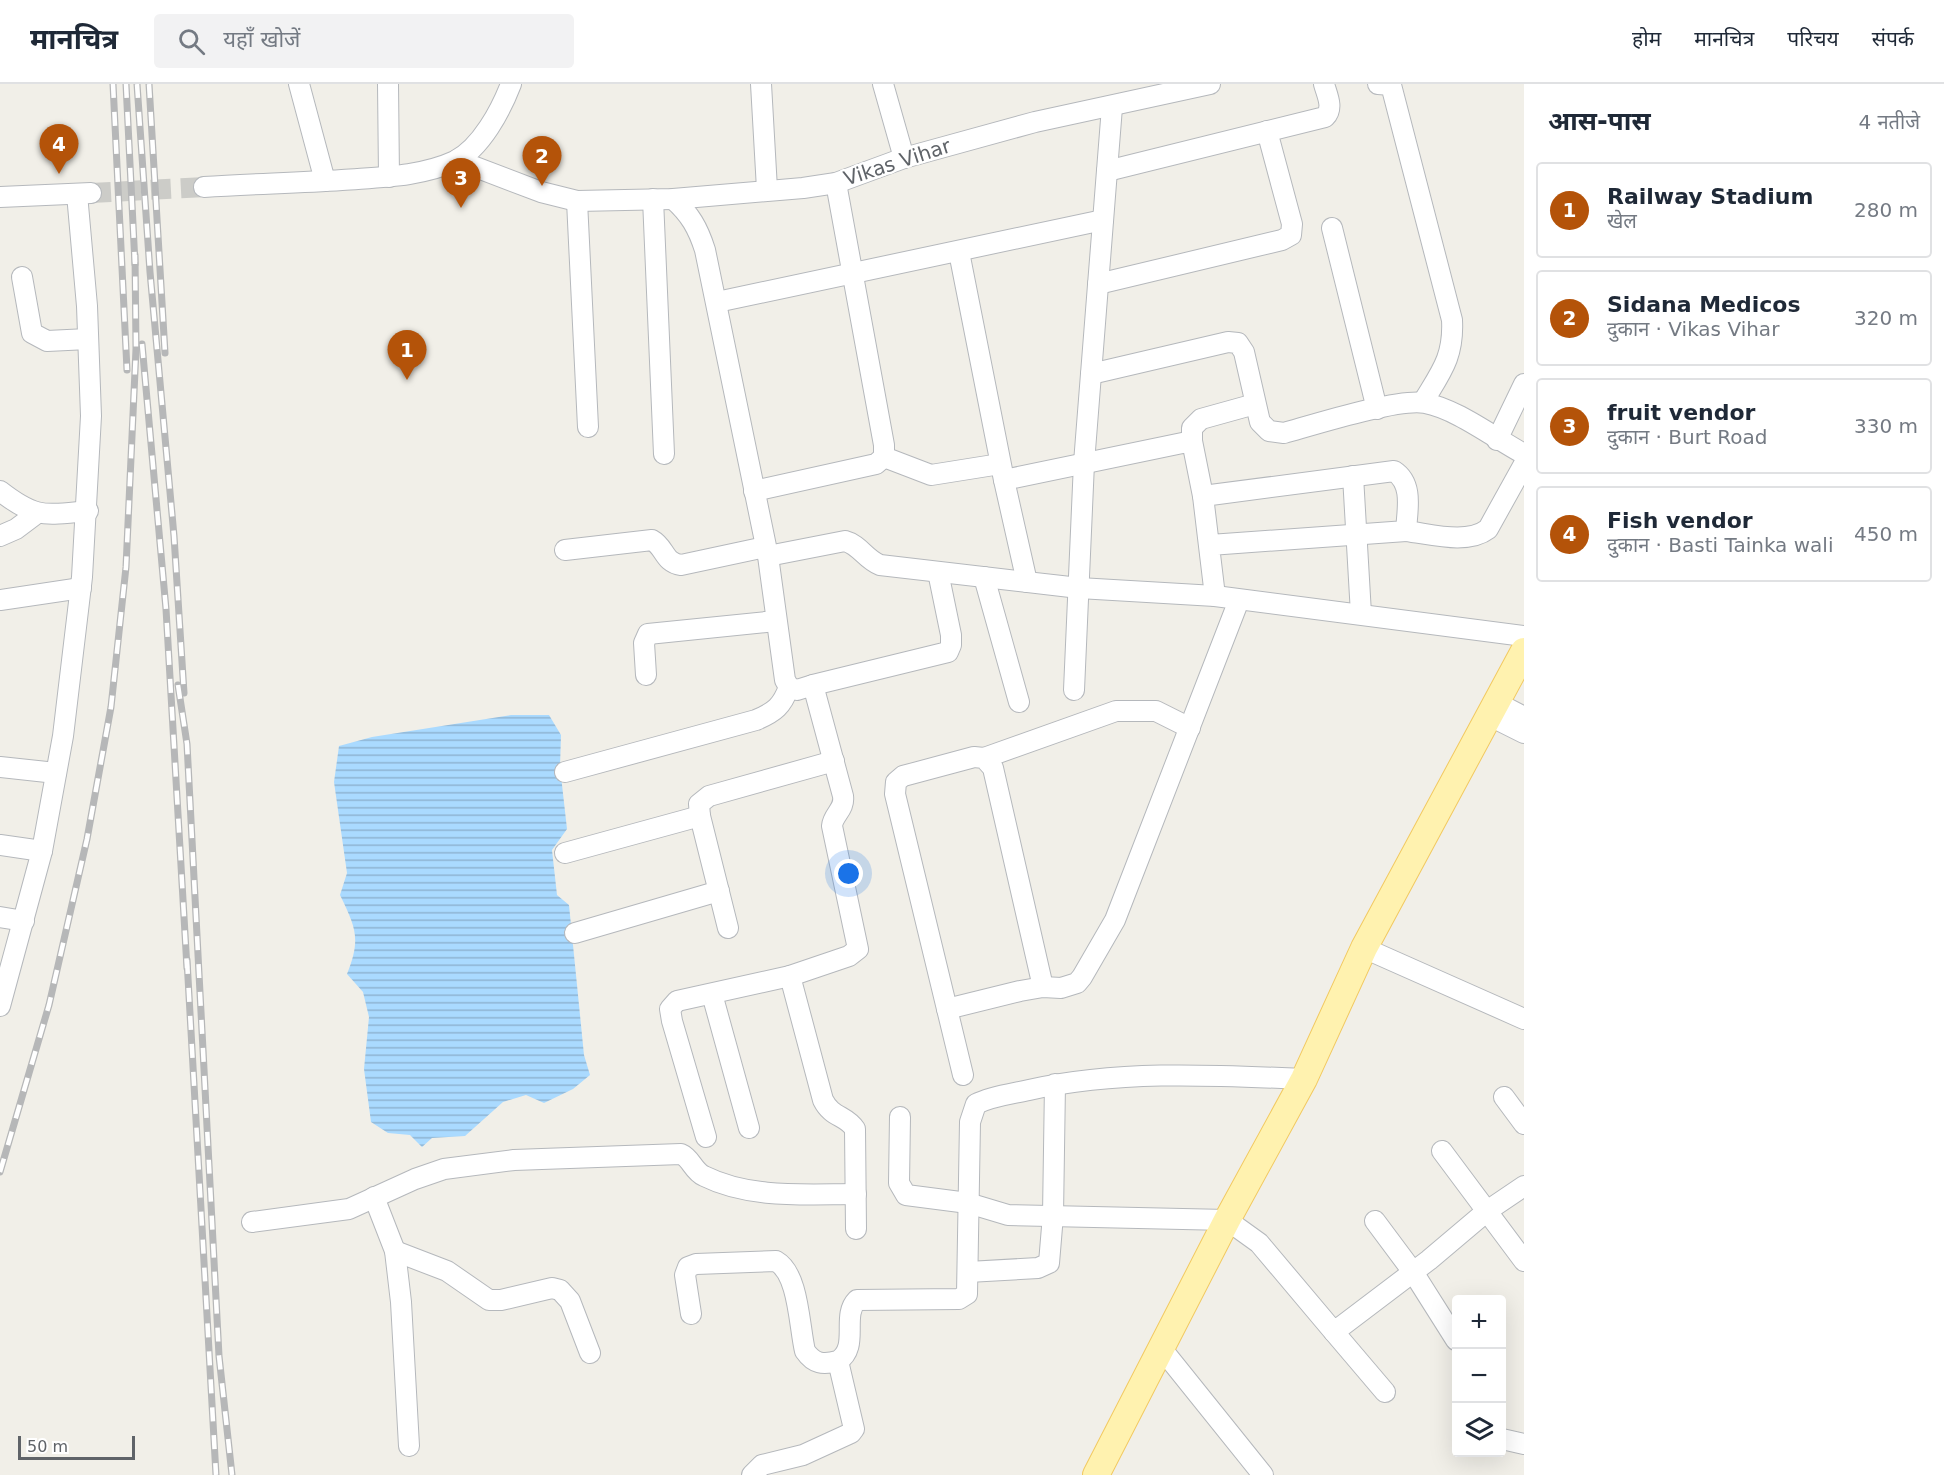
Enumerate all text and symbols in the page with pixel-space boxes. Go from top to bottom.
search box [154,14,574,68]
text: मानचित्र [30,23,118,56]
icon: search [175,25,208,58]
text: यहाँ खोजें [223,27,300,52]
text: होम [1632,27,1661,51]
text: मानचित्र [1694,27,1754,51]
text: परिचय [1787,27,1839,51]
text: संपर्क [1872,27,1914,51]
text: आस-पास [1548,106,1651,136]
text: 4 नतीजे [1858,110,1920,134]
pin: 4 [40,124,78,174]
street label: Vikas Vihar [841,133,954,191]
pin: 2 [522,136,562,186]
pin: 3 [442,158,480,208]
text: Railway Stadium [1607,184,1813,209]
text: 1 [1563,198,1576,222]
text: 280 m [1854,198,1918,222]
text: खेल [1607,209,1637,233]
text: Sidana Medicos [1607,292,1801,317]
text: 2 [1563,306,1576,330]
text: 320 m [1854,306,1918,330]
text: दुकान · Vikas Vihar [1607,317,1779,341]
pin: 1 [388,330,426,380]
text: fruit vendor [1607,400,1755,425]
text: 3 [1563,414,1576,438]
text: 330 m [1854,414,1918,438]
text: दुकान · Burt Road [1607,425,1767,449]
text: Fish vendor [1607,508,1753,533]
text: 4 [1563,522,1576,546]
text: 450 m [1854,522,1918,546]
text: दुकान · Basti Tainka wali [1607,533,1833,557]
your location [834,859,863,888]
map controls [1452,1295,1506,1457]
button: + [1452,1295,1506,1349]
button: − [1452,1349,1506,1403]
button: layers [1452,1403,1506,1457]
scale bar [18,1433,135,1460]
text: 50 m [27,1437,68,1456]

